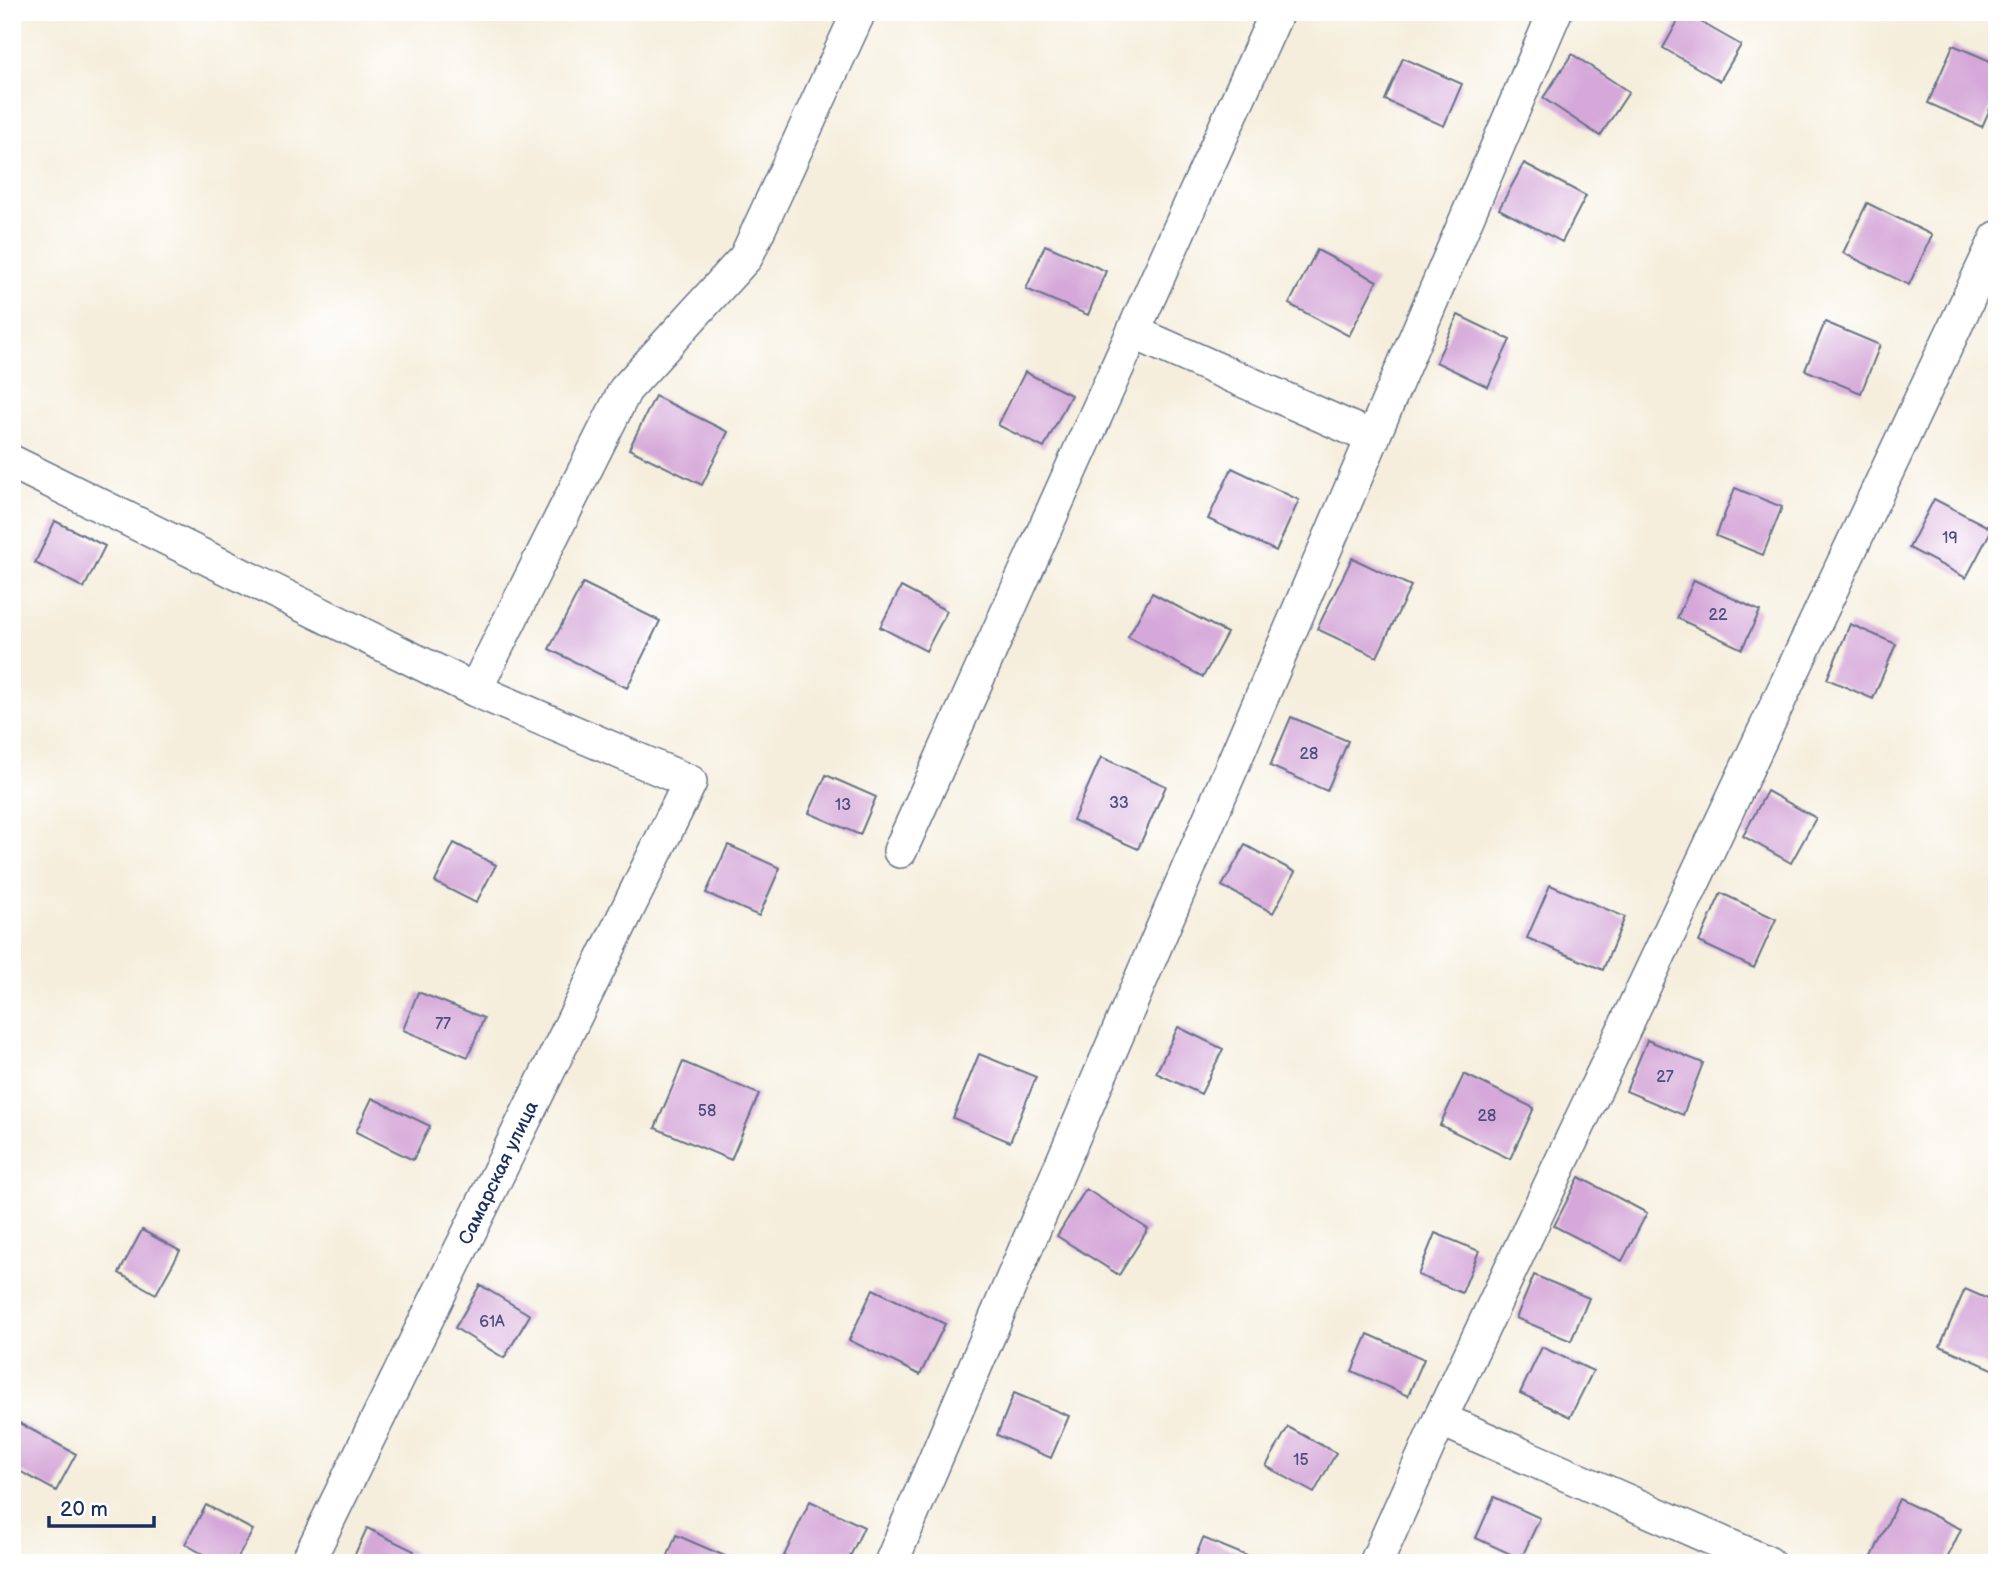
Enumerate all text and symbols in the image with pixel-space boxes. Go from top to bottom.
house number: 19 [1942,529,1958,548]
house number: 22 [1709,606,1728,625]
house number: 28 [1300,745,1318,764]
house number: 33 [1109,794,1129,813]
house number: 13 [835,796,851,815]
house number: 77 [435,1015,451,1034]
house number: 27 [1656,1068,1674,1087]
street label: Самарская улица [454,1097,544,1249]
house number: 58 [698,1102,716,1121]
house number: 28 [1478,1107,1496,1126]
house number: 61А [479,1313,505,1332]
house number: 15 [1293,1451,1309,1470]
scale bar [49,1484,154,1528]
text: 20 m [60,1497,108,1522]

